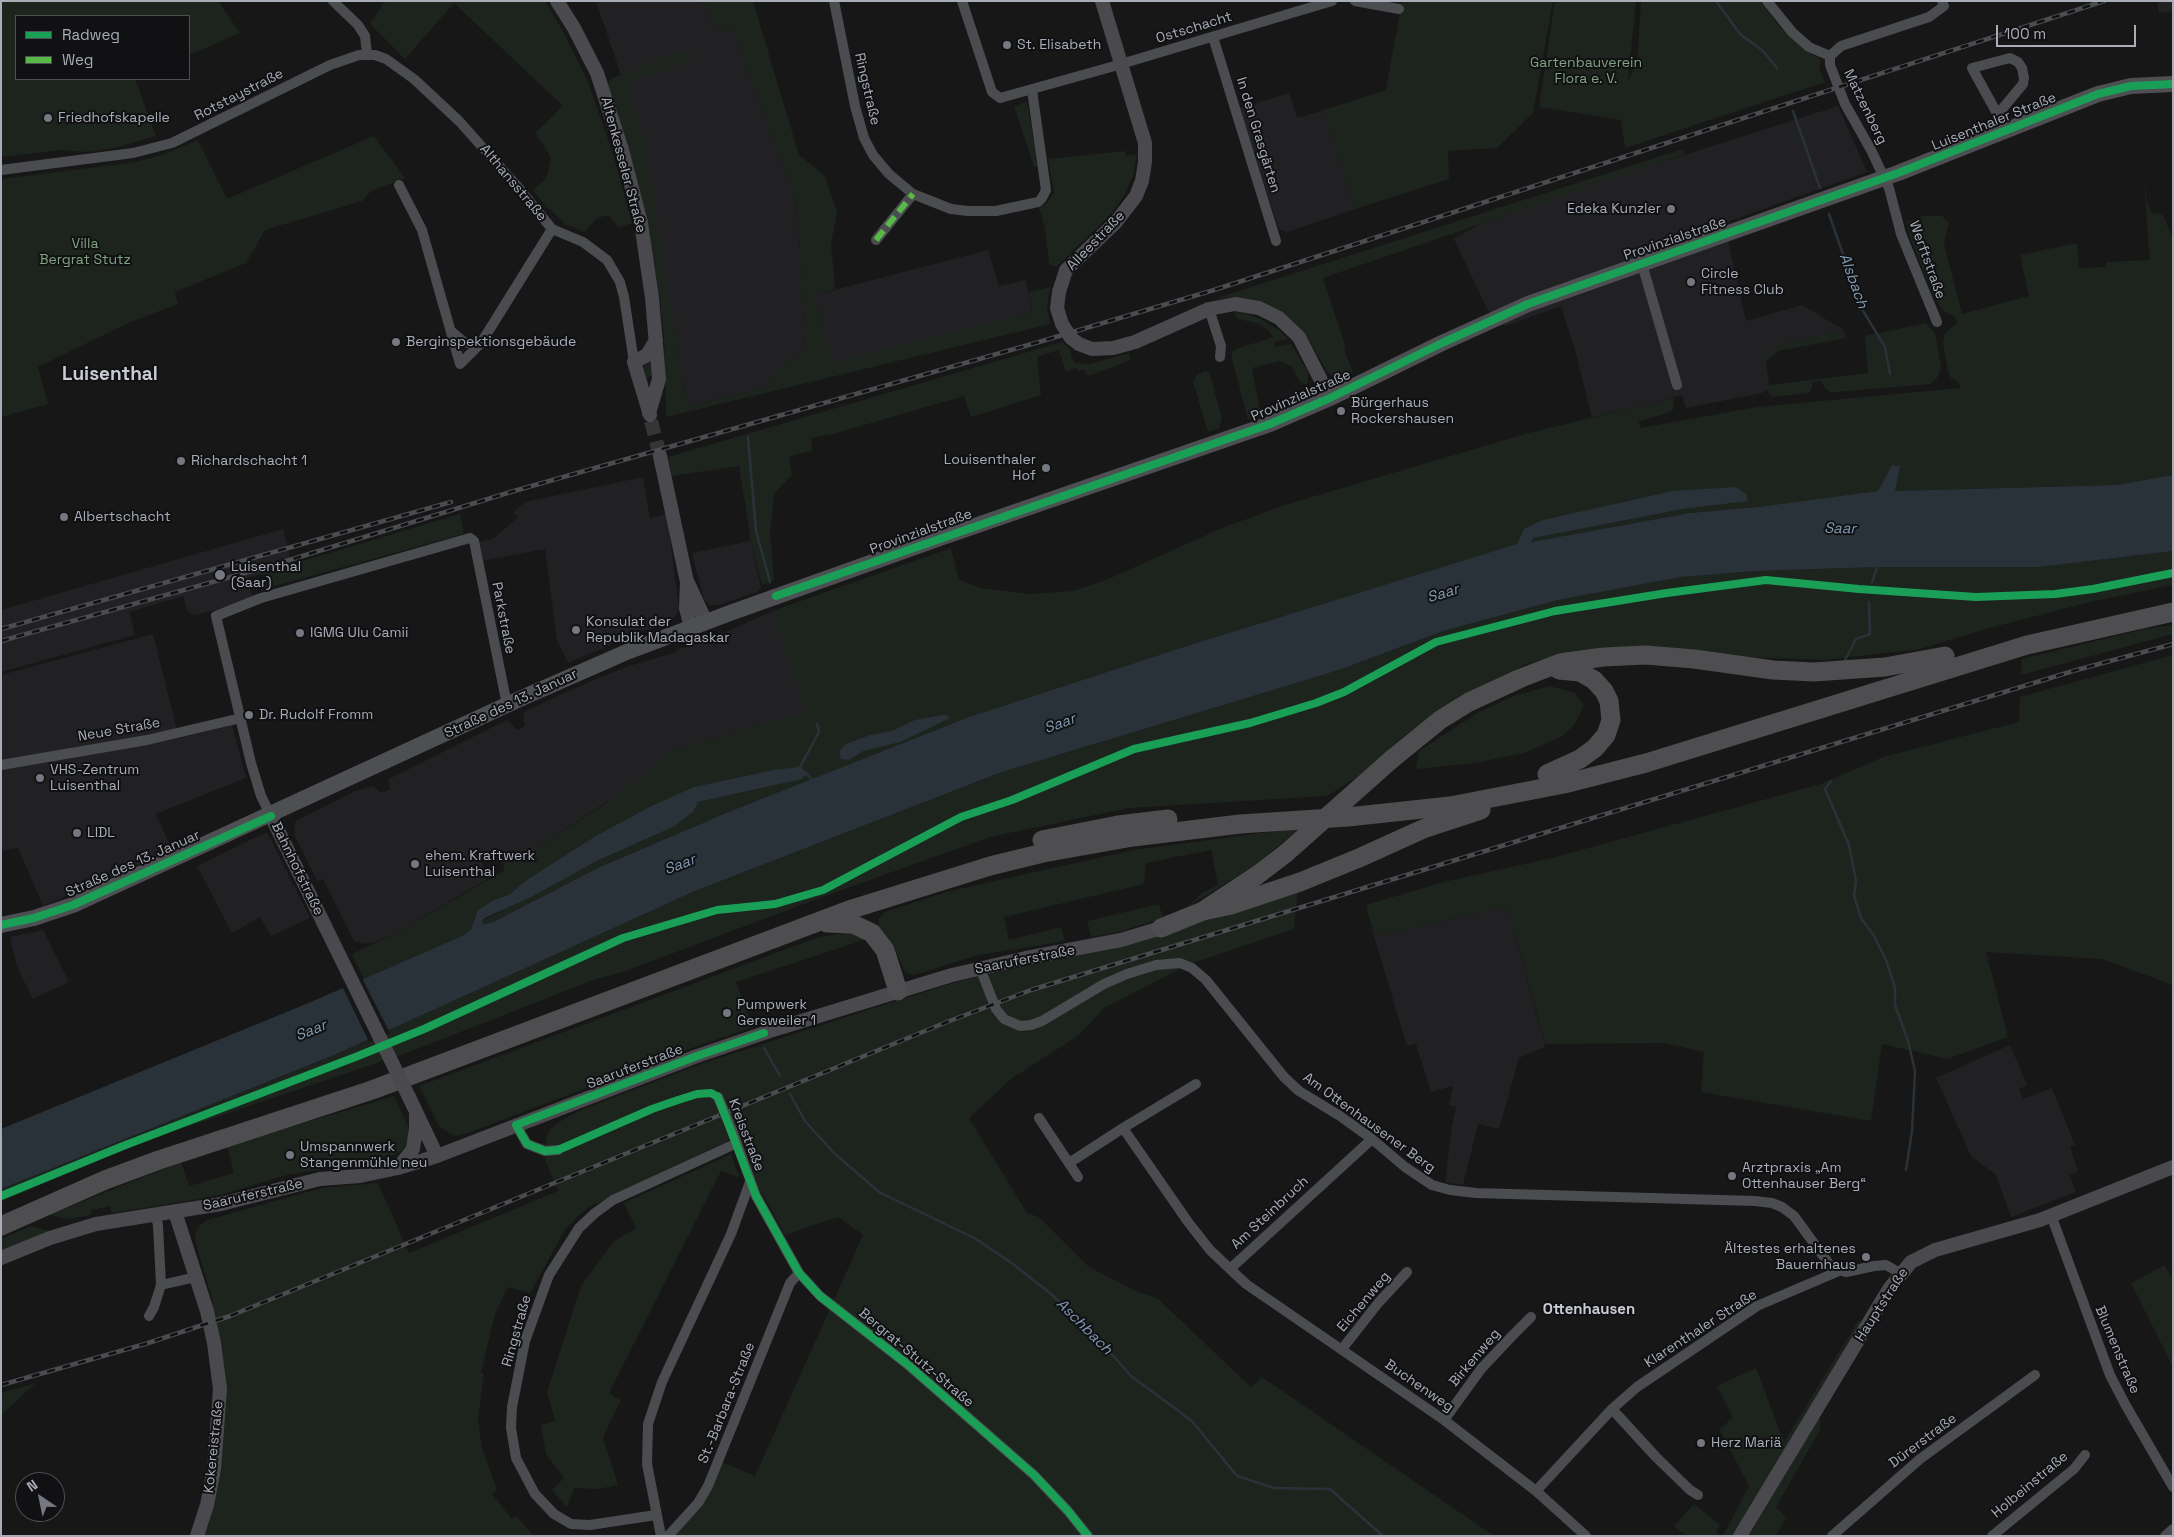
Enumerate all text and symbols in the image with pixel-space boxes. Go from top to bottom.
street label: Ostschacht [1154,9,1234,47]
legend [15,15,190,80]
scale bar [1999,15,2139,47]
text: 100 m [2004,24,2046,43]
text: Radweg [62,25,120,44]
place label: St. Elisabeth [1017,37,1101,53]
marker: St. Elisabeth [1001,39,1013,51]
text: Weg [62,50,93,69]
street label: Ringstraße [851,51,883,127]
park label: Gartenbauverein Flora e. V. [1530,55,1642,88]
street label: Rotstaystraße [192,65,286,125]
street label: Matzenberg [1840,67,1890,147]
street label: In den Grasgärten [1232,75,1284,195]
street label: Luisenthaler Straße [1929,89,2059,155]
street label: Altenkesseler Straße [597,95,649,235]
place label: Friedhofskapelle [58,110,170,126]
marker: Friedhofskapelle [42,112,54,124]
street label: Althansstraße [476,141,550,225]
place label: Edeka Kunzler [1567,201,1661,217]
marker: Edeka Kunzler [1665,203,1677,215]
street label: Alleestraße [1064,208,1128,274]
street label: Provinzialstraße [1621,214,1729,264]
street label: Werftstraße [1905,219,1949,301]
park label: Villa Bergrat Stutz [39,236,131,268]
water label: Alsbach [1835,251,1871,311]
place label: Circle Fitness Club [1701,266,1784,298]
marker: Circle Fitness Club [1685,276,1697,288]
place label: Berginspektionsgebäude [406,334,576,350]
marker: Berginspektionsgebäude [390,336,402,348]
district label: Luisenthal [62,364,158,386]
street label: Provinzialstraße [1249,366,1353,426]
place label: Bürgerhaus Rockershausen [1351,395,1454,428]
marker: Bürgerhaus Rockershausen [1335,405,1347,417]
place label: Louisenthaler Hof [944,452,1036,484]
place label: Richardschacht 1 [191,453,307,469]
marker: Richardschacht 1 [175,455,187,467]
marker: Louisenthaler Hof [1040,462,1052,474]
street label: Provinzialstraße [868,506,974,558]
place label: Albertschacht [74,509,171,525]
marker: Albertschacht [58,511,70,523]
water label: Saar [1824,520,1856,538]
place label: Luisenthal (Saar) [231,559,301,592]
marker: Luisenthal (Saar) [213,568,227,582]
street label: Parkstraße [488,581,518,655]
water label: Saar [1425,581,1461,607]
place label: Konsulat der Republik Madagaskar [586,614,730,646]
marker: Konsulat der Republik Madagaskar [570,624,582,636]
place label: IGMG Ulu Camii [310,625,408,641]
marker: IGMG Ulu Camii [294,627,306,639]
street label: Straße des 13. Januar [442,666,580,742]
place label: Dr. Rudolf Fromm [259,707,373,723]
marker: Dr. Rudolf Fromm [243,709,255,721]
water label: Saar [1042,710,1078,738]
street label: Neue Straße [77,715,161,745]
place label: VHS-Zentrum Luisenthal [50,762,139,794]
marker: VHS-Zentrum Luisenthal [34,772,46,784]
street label: Bahnhofstraße [267,820,327,918]
place label: LIDL [87,825,115,841]
street label: Straße des 13. Januar [63,827,203,901]
marker: LIDL [71,827,83,839]
place label: ehem. Kraftwerk Luisenthal [425,848,535,880]
water label: Saar [662,851,698,879]
marker: ehem. Kraftwerk Luisenthal [409,858,421,870]
street label: Saaruferstraße [974,942,1076,978]
place label: Pumpwerk Gersweiler 1 [737,997,816,1030]
marker: Pumpwerk Gersweiler 1 [721,1007,733,1019]
water label: Saar [293,1017,329,1045]
street label: Saaruferstraße [585,1041,685,1093]
street label: Am Ottenhausener Berg [1299,1069,1439,1177]
street label: Kreisstraße [724,1096,768,1174]
place label: Umspannwerk Stangenmühle neu [300,1139,427,1172]
marker: Umspannwerk Stangenmühle neu [284,1149,296,1161]
place label: Arztpraxis „Am Ottenhauser Berg“ [1742,1160,1866,1192]
marker: Arztpraxis „Am Ottenhauser Berg“ [1726,1170,1738,1182]
street label: Am Steinbruch [1228,1173,1312,1253]
street label: Saaruferstraße [202,1175,304,1215]
place label: Ältestes erhaltenes Bauernhaus [1724,1241,1856,1274]
marker: Ältestes erhaltenes Bauernhaus [1860,1251,1872,1263]
street label: Hauptstraße [1852,1265,1912,1345]
street label: Eichenweg [1334,1268,1394,1336]
street label: Klarenthaler Straße [1642,1286,1760,1372]
street label: Ringstraße [499,1293,535,1369]
water label: Aschbach [1052,1295,1116,1359]
district label: Ottenhausen [1543,1301,1635,1319]
street label: Blumenstraße [2091,1303,2143,1397]
street label: Bergrat-Stutz-Straße [855,1305,977,1411]
street label: Birkenweg [1446,1326,1504,1390]
street label: St.-Barbara-Straße [695,1340,759,1466]
street label: Buchenweg [1381,1356,1457,1416]
street label: Kokereistraße [201,1400,227,1494]
street label: Dürerstraße [1886,1410,1960,1472]
place label: Herz Mariä [1711,1435,1782,1451]
marker: Herz Mariä [1695,1437,1707,1449]
street label: Holbeinstraße [1988,1448,2072,1522]
north arrow [15,1472,65,1522]
text: N [23,1475,41,1495]

